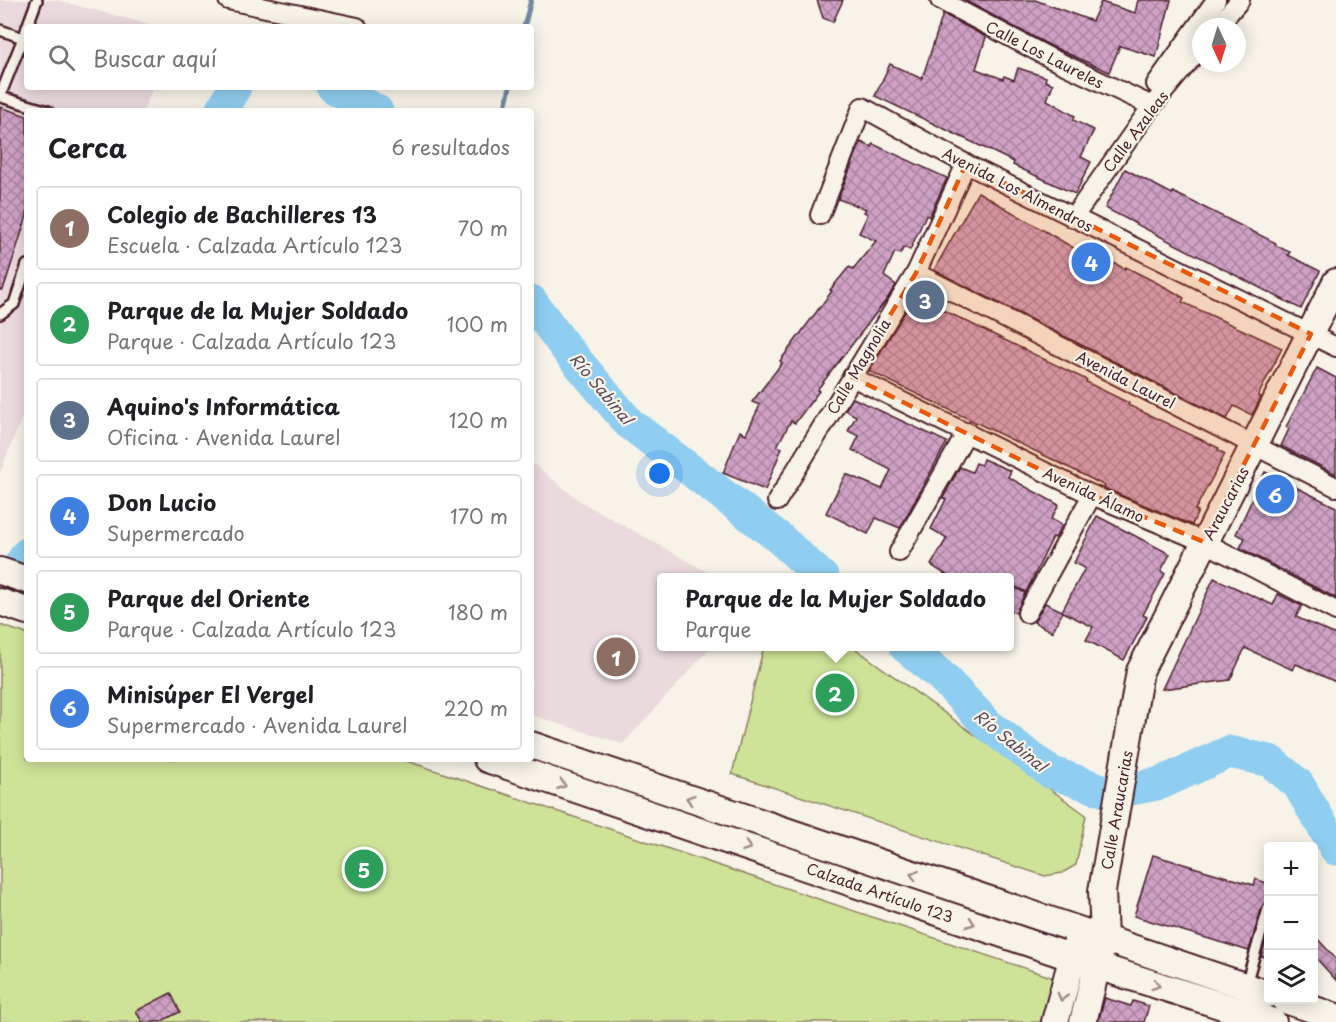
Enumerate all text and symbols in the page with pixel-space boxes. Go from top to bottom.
street label: Calle Los Laureles [982,14,1108,94]
north arrow [1192,18,1246,72]
search box [24,24,534,90]
icon: search [45,41,78,74]
text: Buscar aquí [93,41,217,74]
street label: Calle Azaleas [1097,85,1173,177]
text: Cerca [48,128,127,167]
text: 6 resultados [391,132,510,162]
street label: Avenida Los Almendros [939,141,1097,237]
text: Colegio de Bachilleres 13 [107,197,377,230]
text: 1 [65,213,74,243]
text: 70 m [458,213,508,243]
text: Escuela · Calzada Artículo 123 [107,230,402,260]
pin: 4 [1072,240,1110,284]
pin: 3 [906,278,944,322]
text: Parque de la Mujer Soldado [107,293,408,326]
text: 2 [62,309,77,339]
text: 100 m [447,309,508,339]
street label: Calle Magnolia [820,313,896,418]
text: Parque · Calzada Artículo 123 [107,326,396,356]
street label: Avenida Laurel [1073,344,1179,414]
water label: Río Sabinal [565,347,641,431]
text: Aquino's Informática [107,389,340,422]
text: 3 [63,405,76,435]
text: 120 m [449,405,508,435]
text: Oficina · Avenida Laurel [107,422,340,452]
your location [645,459,674,488]
street label: Avenida Álamo [1040,460,1148,528]
street label: Araucarias [1196,462,1254,544]
pin: 6 [1256,472,1294,516]
text: Don Lucio [107,485,216,518]
text: 4 [63,501,76,531]
text: 170 m [450,501,508,531]
text: Supermercado [107,518,245,548]
popup [657,573,1014,651]
text: Parque del Oriente [107,581,310,614]
text: Parque de la Mujer Soldado [685,581,986,614]
text: 5 [63,597,76,627]
text: 180 m [448,597,508,627]
text: Parque · Calzada Artículo 123 [107,614,396,644]
text: Parque [685,614,752,644]
pin: 1 [596,634,636,680]
pin: 2 [816,670,854,716]
text: Minisúper El Vergel [107,677,314,710]
text: 6 [62,693,77,723]
text: 220 m [444,693,508,723]
water label: Río Sabinal [970,703,1054,778]
text: Supermercado · Avenida Laurel [107,710,407,740]
street label: Calle Araucarias [1094,748,1138,871]
one-way arrow [556,777,567,790]
one-way arrow [685,793,696,806]
one-way arrow [741,840,752,852]
map controls [1264,842,1318,1004]
button: + [1264,842,1318,896]
pin: 5 [344,846,384,892]
street label: Calzada Artículo 123 [804,856,956,928]
one-way arrow [910,870,920,883]
button: − [1264,896,1318,950]
one-way arrow [965,916,976,928]
button: layers [1264,950,1318,1004]
one-way arrow [1150,977,1161,990]
one-way arrow [1057,991,1069,1002]

